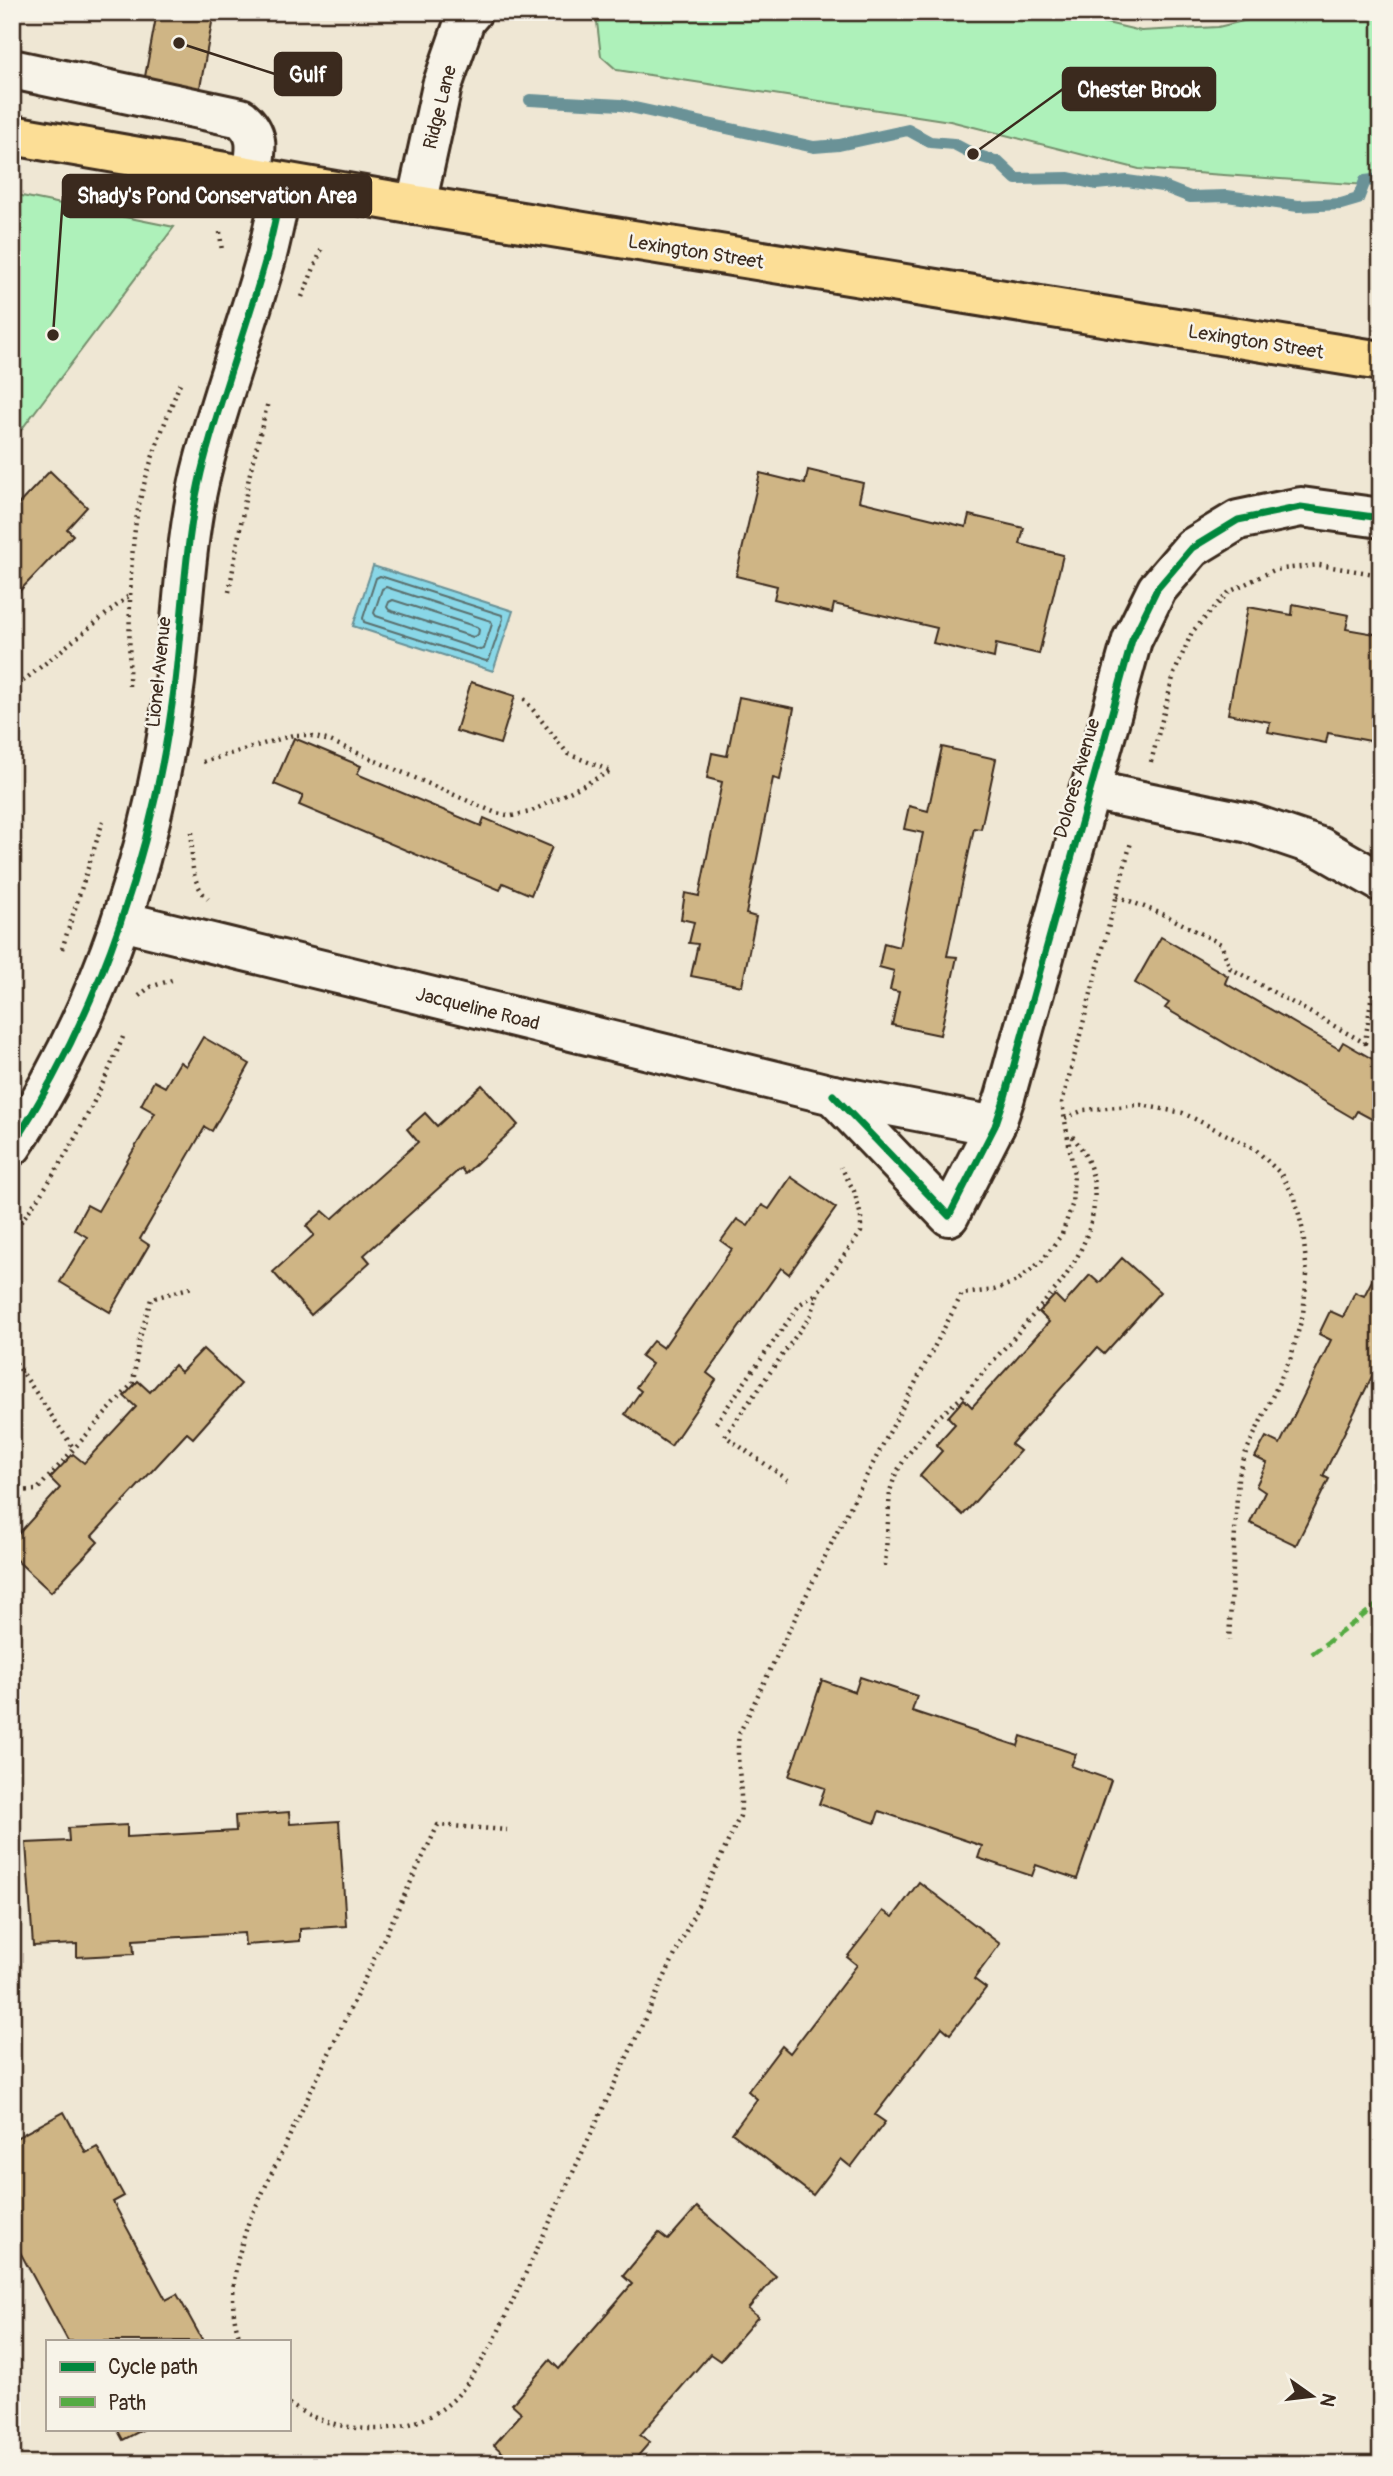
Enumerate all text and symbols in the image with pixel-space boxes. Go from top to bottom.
callout: Gulf [275,53,341,95]
text: Gulf [289,62,327,89]
street label: Ridge Lane [418,62,462,152]
callout: Chester Brook [1063,68,1215,110]
text: Chester Brook [1077,77,1201,104]
callout: Shady's Pond Conservation Area [63,175,371,217]
text: Shady's Pond Conservation Area [77,183,357,210]
street label: Lexington Street [626,229,766,275]
street label: Lexington Street [1186,319,1326,365]
street label: Lionel Avenue [141,615,177,729]
street label: Dolores Avenue [1048,715,1106,841]
street label: Jacqueline Road [413,982,542,1036]
legend [46,2340,290,2430]
text: Cycle path [108,2354,198,2381]
north arrow [1278,2360,1348,2430]
text: Path [108,2390,146,2417]
text: N [1314,2391,1341,2409]

